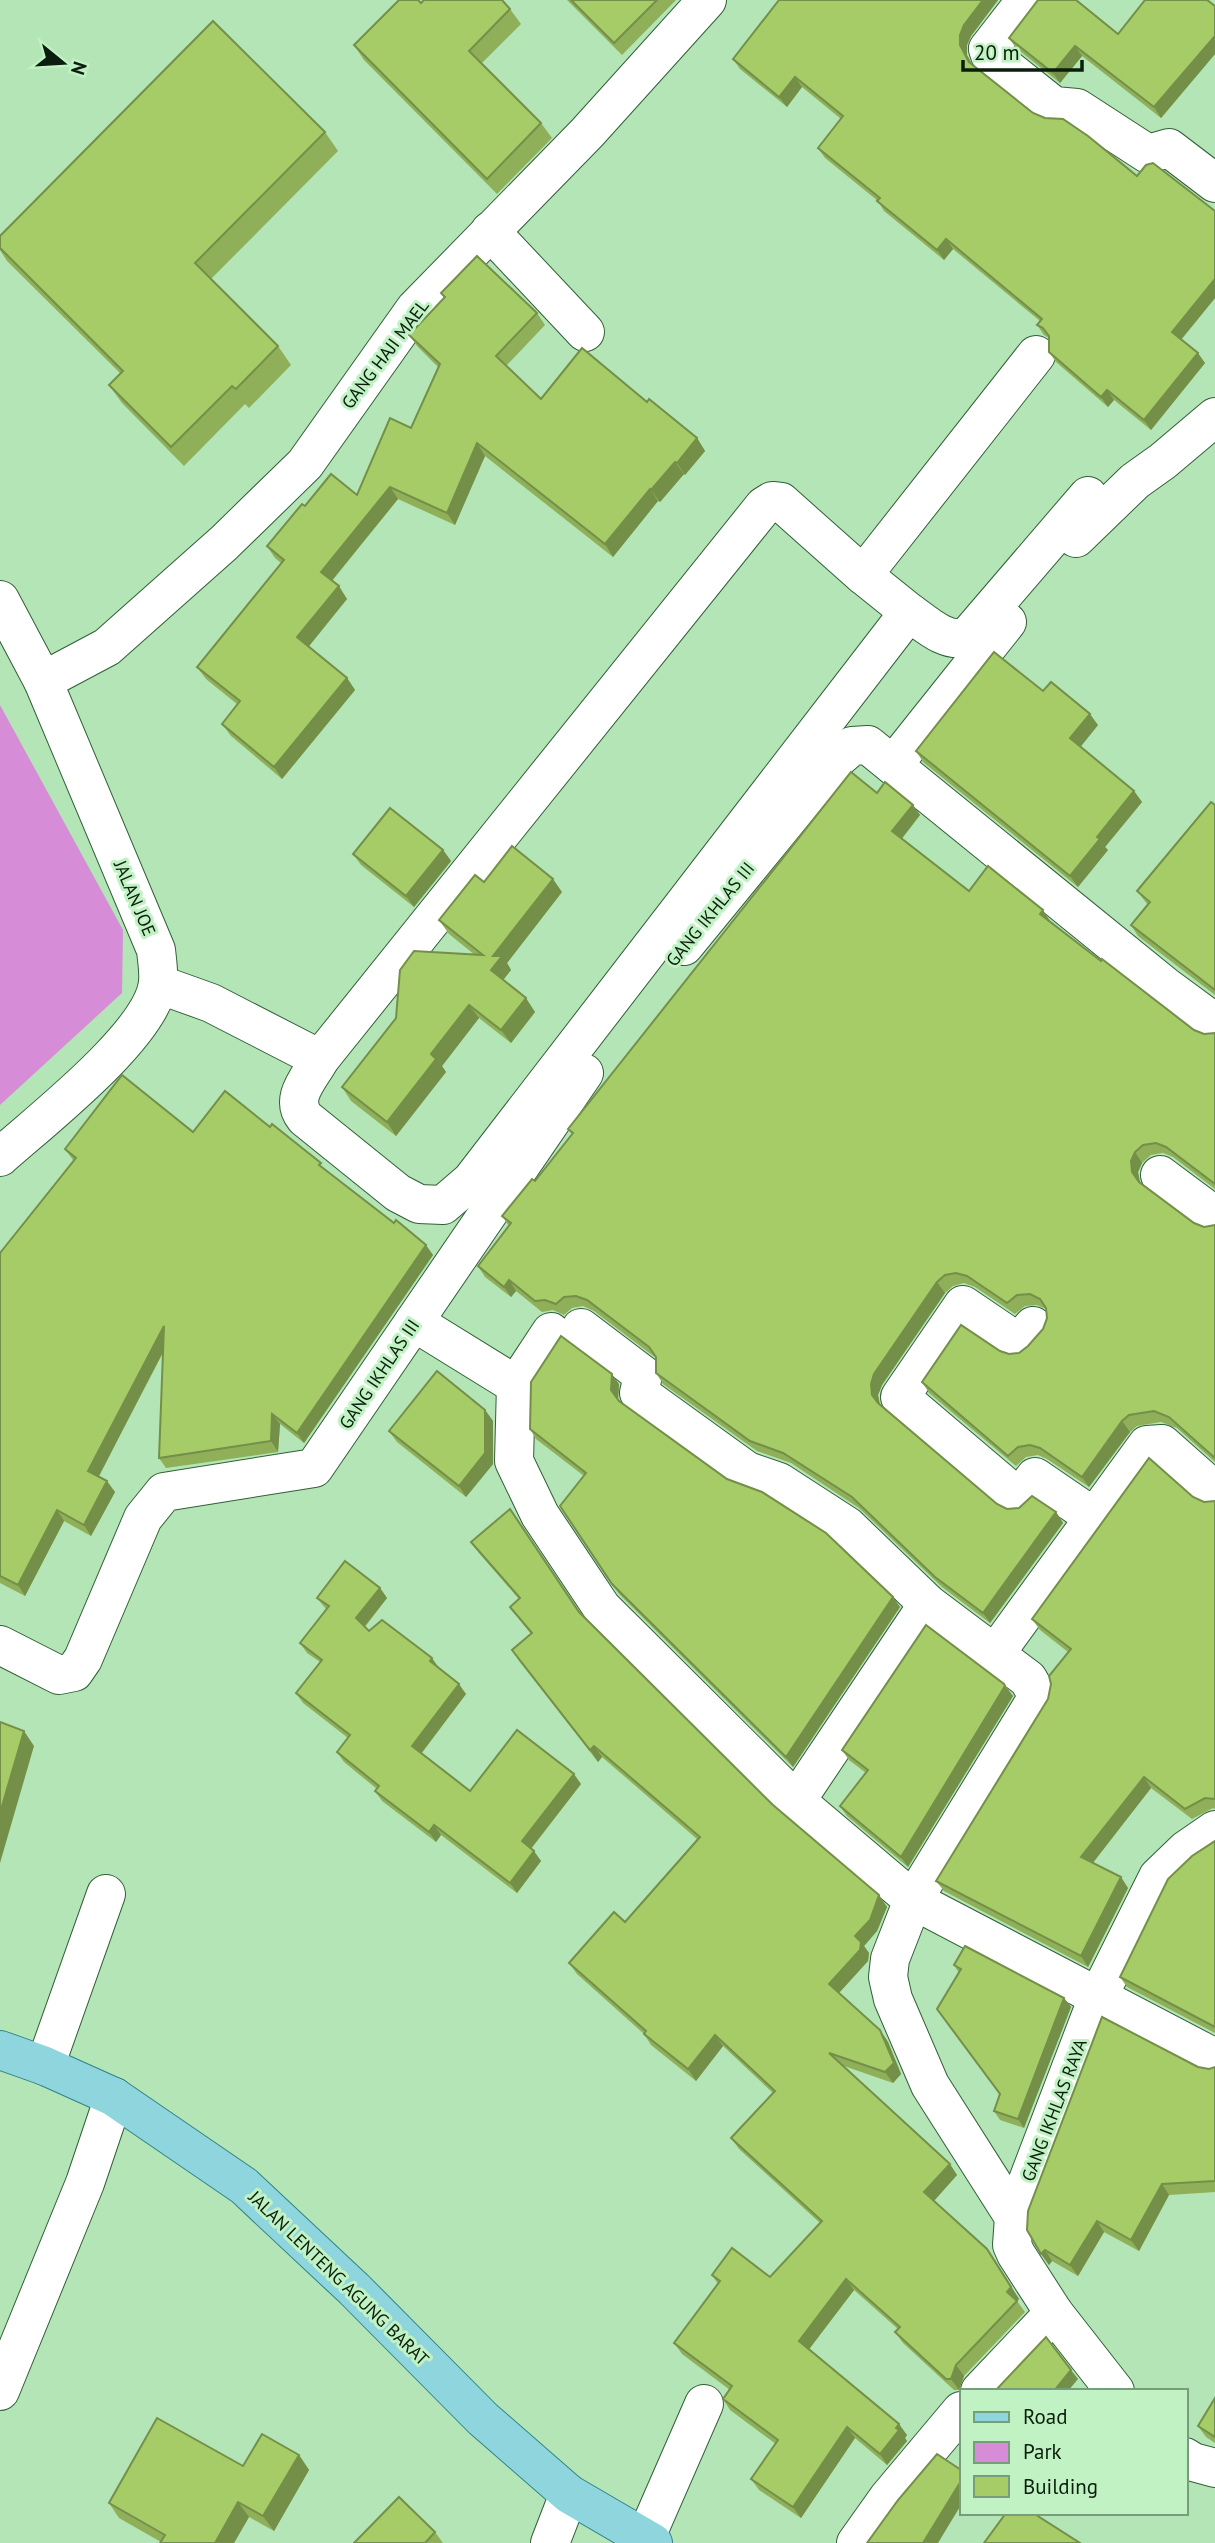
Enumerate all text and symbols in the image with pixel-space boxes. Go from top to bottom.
north arrow [28,28,98,98]
scale bar [963,28,1082,72]
text: 20 m [974,39,1020,66]
text: N [66,59,93,78]
street label: GANG HAJI MAEL [336,295,434,413]
street label: JALAN JOE [108,856,161,939]
street label: GANG IKHLAS III [661,857,759,971]
street label: GANG IKHLAS III [334,1315,424,1433]
street label: GANG IKHLAS RAYA [1016,2035,1092,2185]
street label: JALAN LENTENG AGUNG BARAT [243,2185,434,2370]
legend [960,2389,1187,2515]
text: Road [1023,2403,1067,2430]
text: Park [1023,2438,1062,2465]
text: Building [1023,2473,1098,2500]

